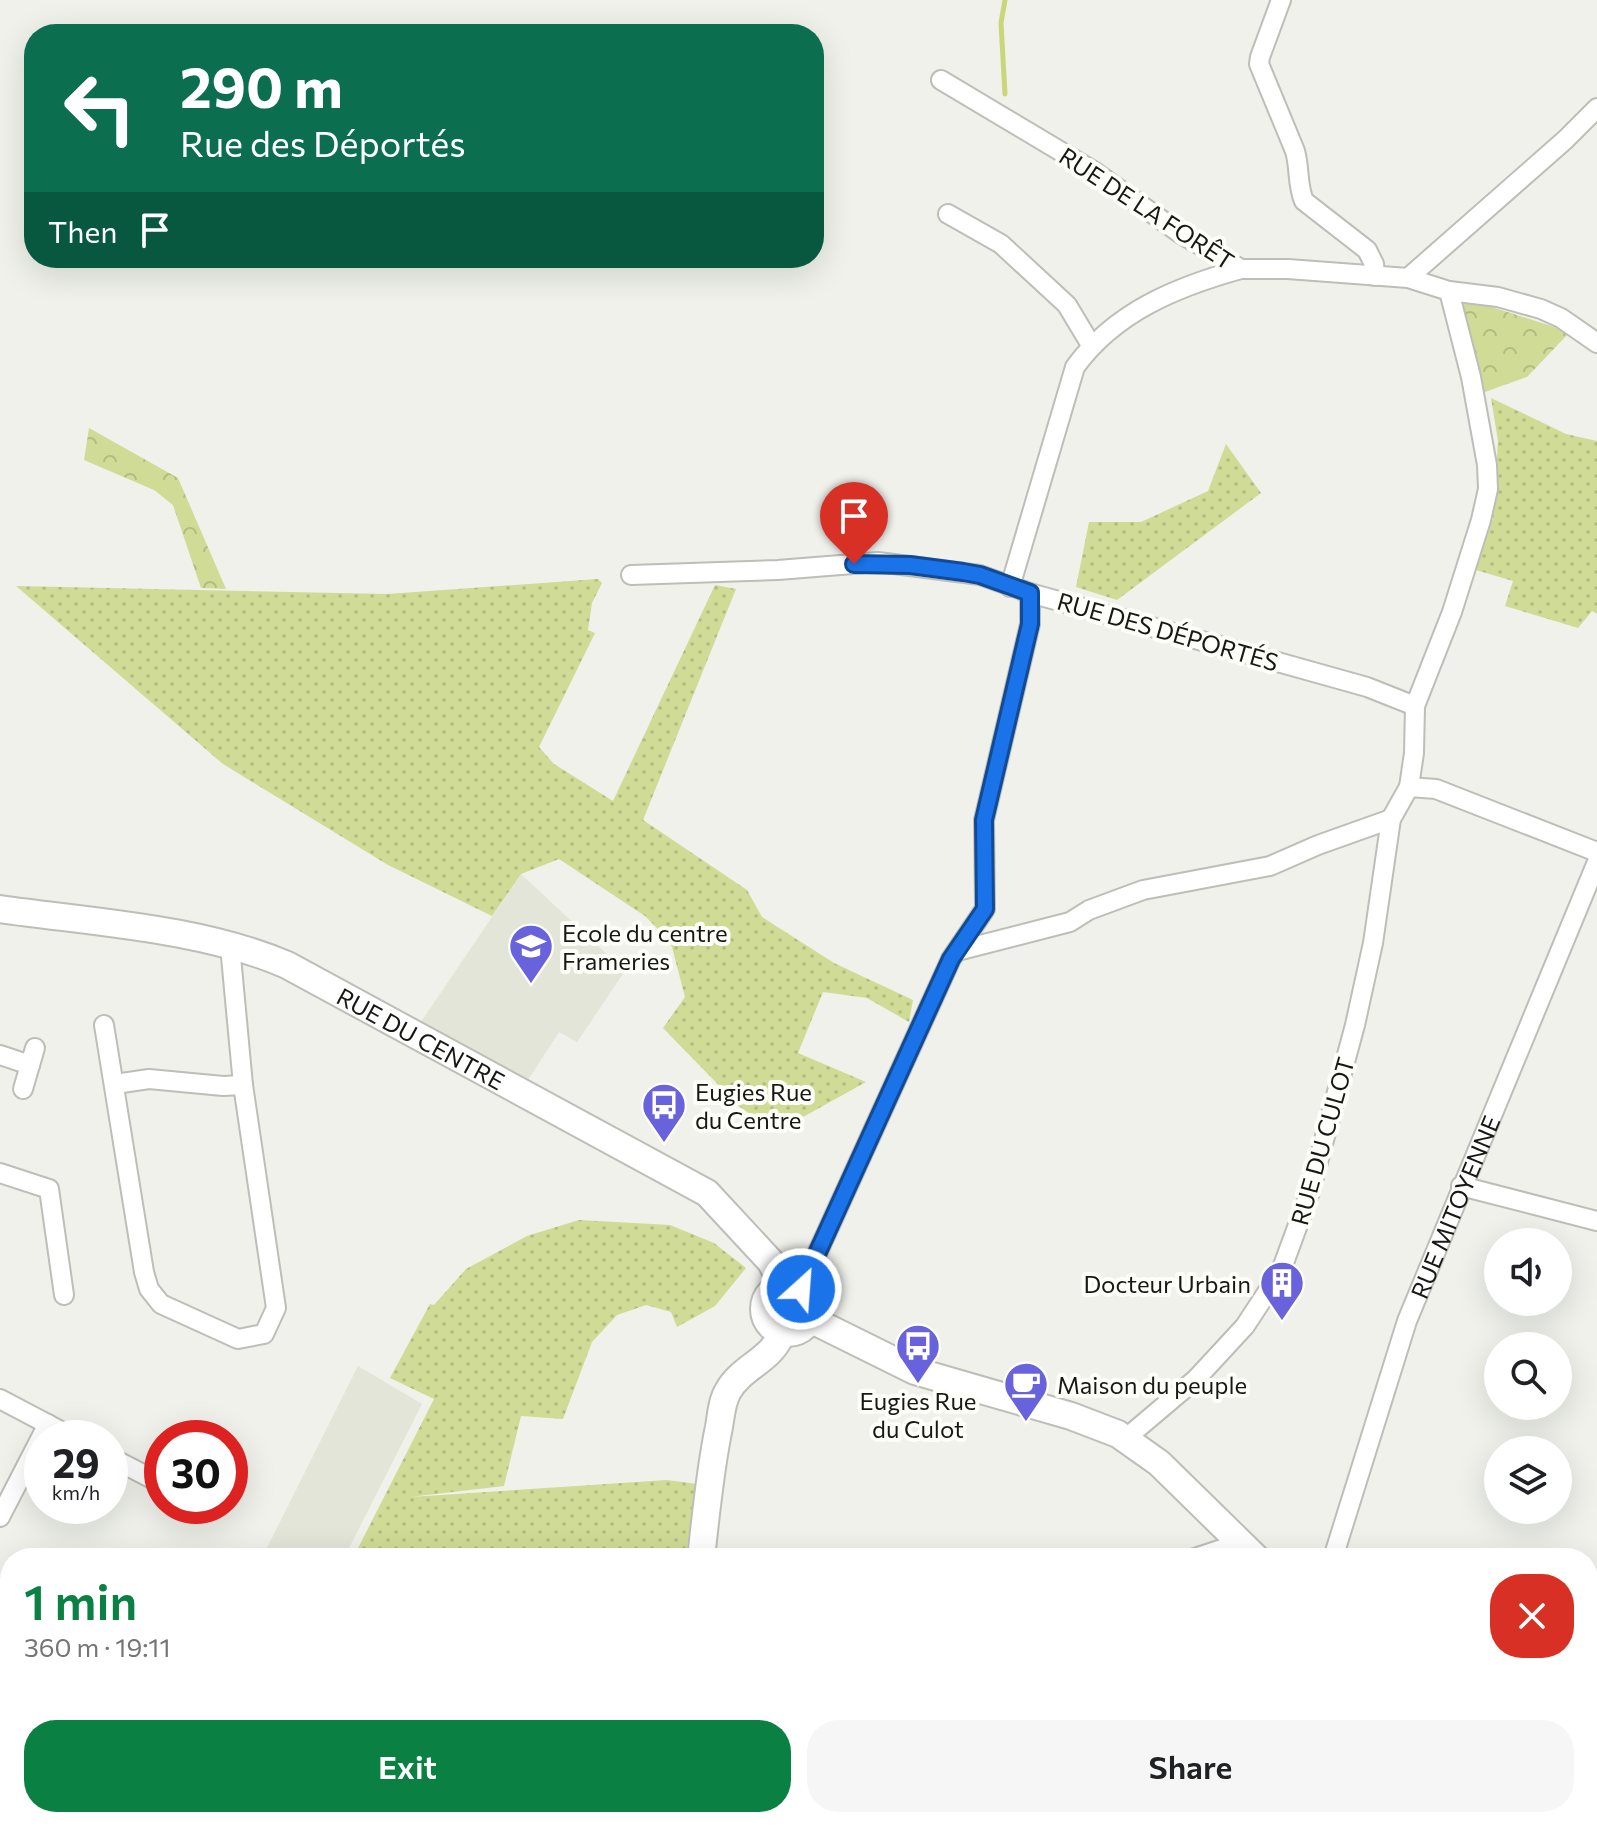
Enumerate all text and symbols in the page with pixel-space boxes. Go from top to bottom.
text: 290 m [180,51,343,120]
icon: left [48,56,152,160]
text: Rue des Déportés [180,120,466,164]
street label: RUE DE LA FORÊT [1054,141,1240,275]
icon: arrive [133,208,177,252]
text: Then [48,212,117,249]
pin [820,482,888,564]
icon: arrive [832,494,876,538]
street label: RUE DES DÉPORTÉS [1054,586,1282,676]
place label: Ecole du centre Frameries [562,918,728,975]
school or university icon: Ecole du centre Frameries [507,922,555,985]
street label: RUE DU CENTRE [332,981,510,1095]
street label: RUE DU CULOT [1284,1054,1360,1228]
place label: Eugies Rue du Centre [695,1077,812,1134]
bus stop icon: Eugies Rue du Centre [640,1081,688,1144]
street label: RUE MITOYENNE [1404,1111,1505,1303]
map controls [1484,1228,1572,1524]
button: sound [1484,1228,1572,1316]
position arrow [759,1247,843,1331]
building icon: Docteur Urbain [1258,1259,1306,1322]
place label: Docteur Urbain [1083,1269,1251,1298]
bus stop icon: Eugies Rue du Culot [894,1322,942,1385]
button: search [1484,1332,1572,1420]
cafe icon: Maison du peuple [1002,1360,1050,1423]
place label: Maison du peuple [1057,1370,1247,1399]
place label: Eugies Rue du Culot [859,1386,977,1443]
speed limit sign: 30 [144,1420,248,1524]
button: layers [1484,1436,1572,1524]
text: 29 [52,1437,100,1486]
text: km/h [52,1480,100,1504]
text: 1 min [24,1571,137,1630]
button: close [1490,1574,1574,1658]
text: 360 m · 19:11 [24,1631,171,1662]
button: Exit [24,1720,791,1812]
button: Share [807,1720,1574,1812]

